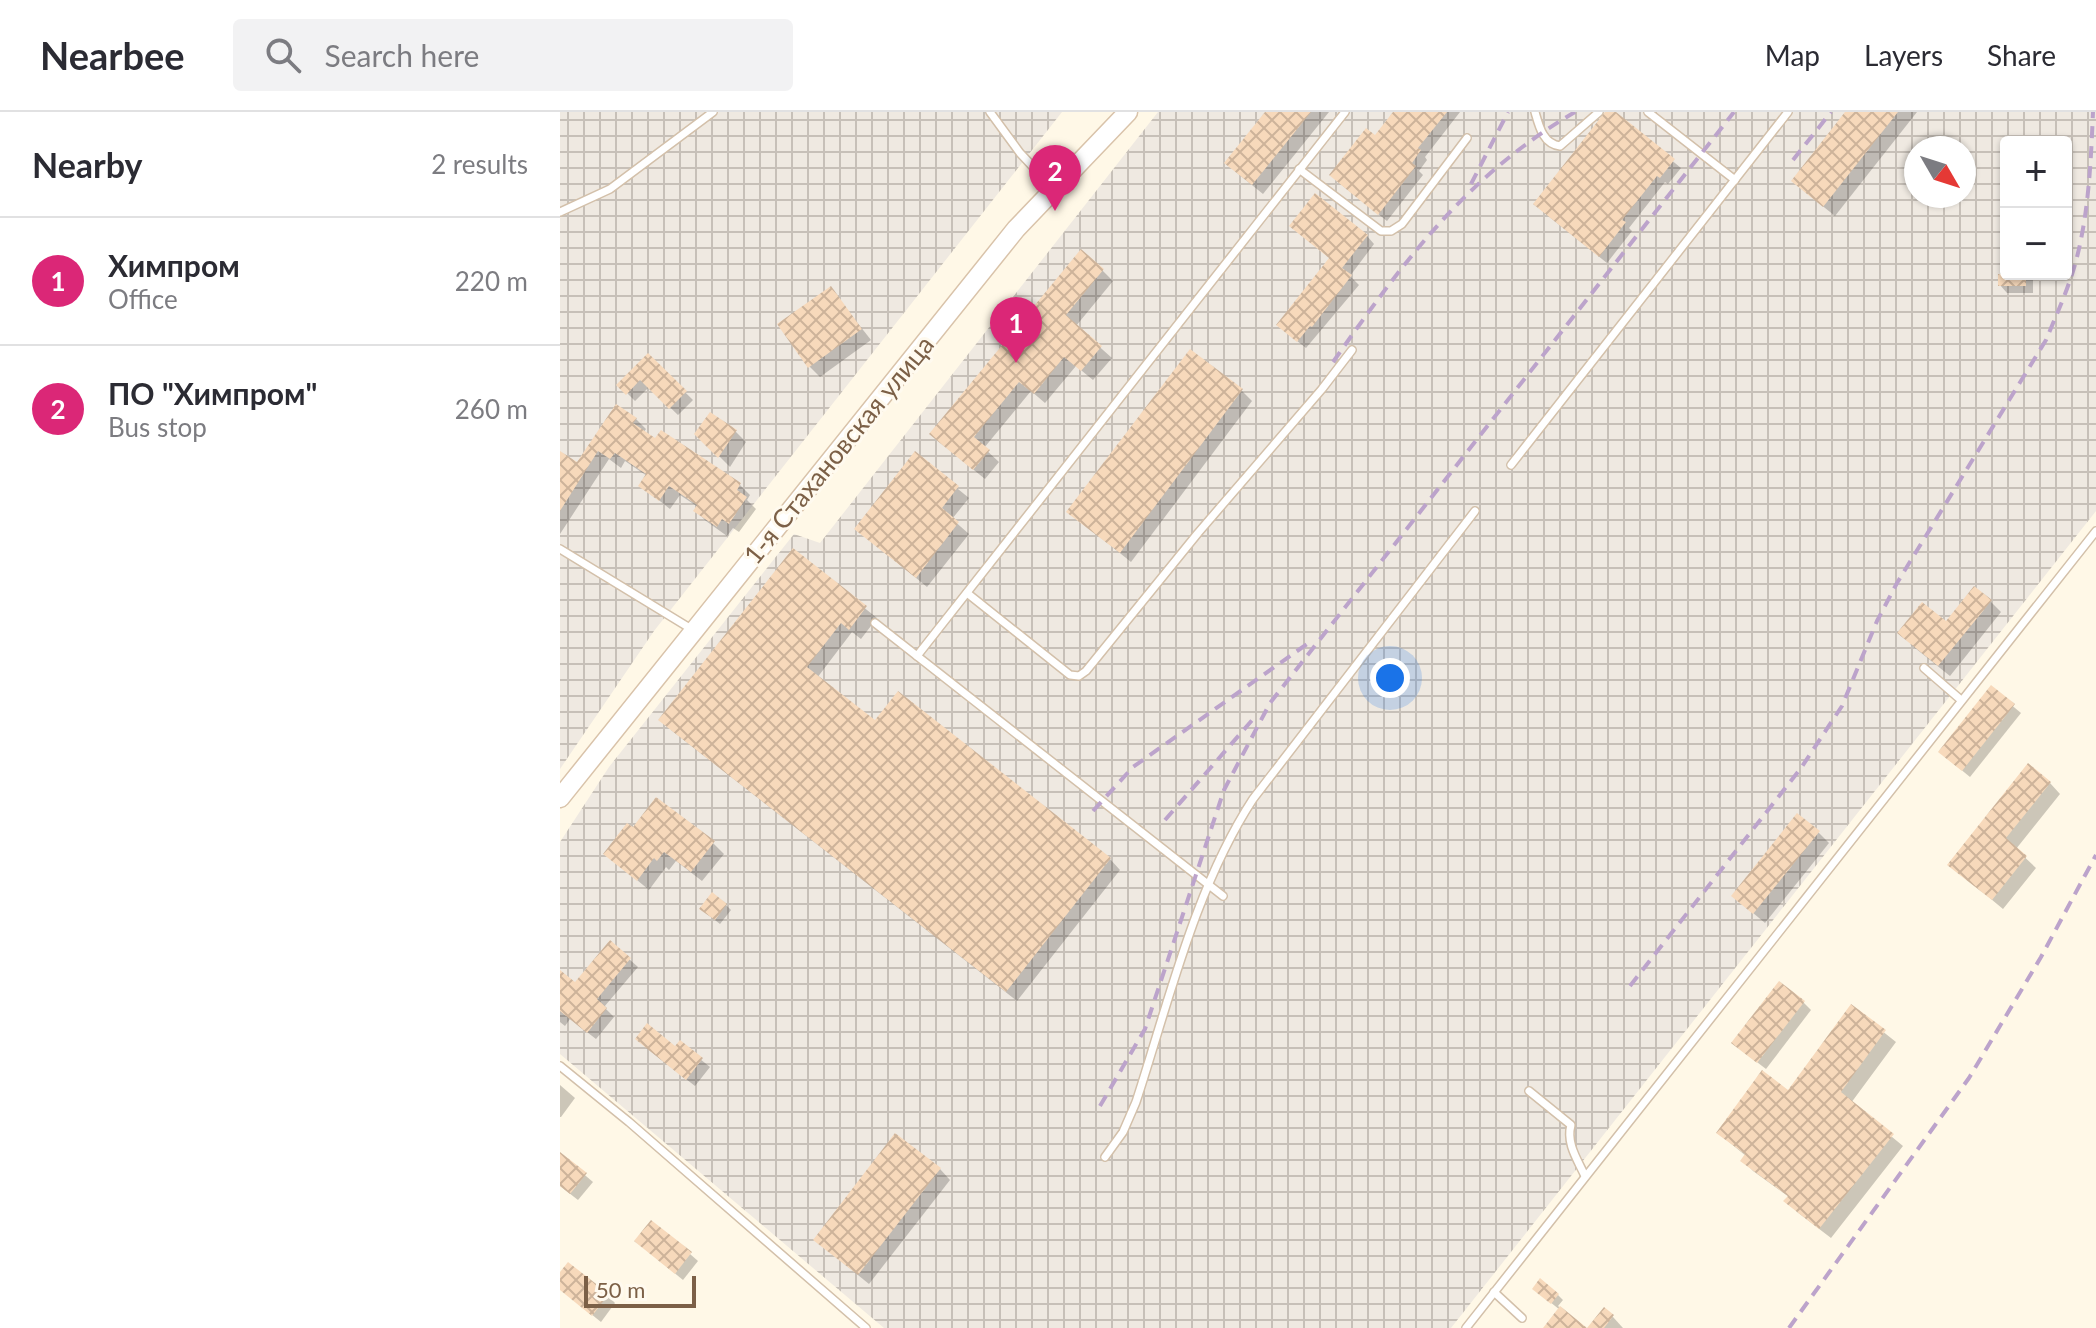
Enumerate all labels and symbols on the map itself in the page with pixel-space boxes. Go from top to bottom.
north arrow [1904,136,1976,208]
pin: 2 [1029,145,1081,211]
pin: 1 [990,297,1042,363]
street label: 1-я Стахановская улица [736,329,940,570]
your location [1370,658,1410,698]
scale bar [584,1272,696,1308]

